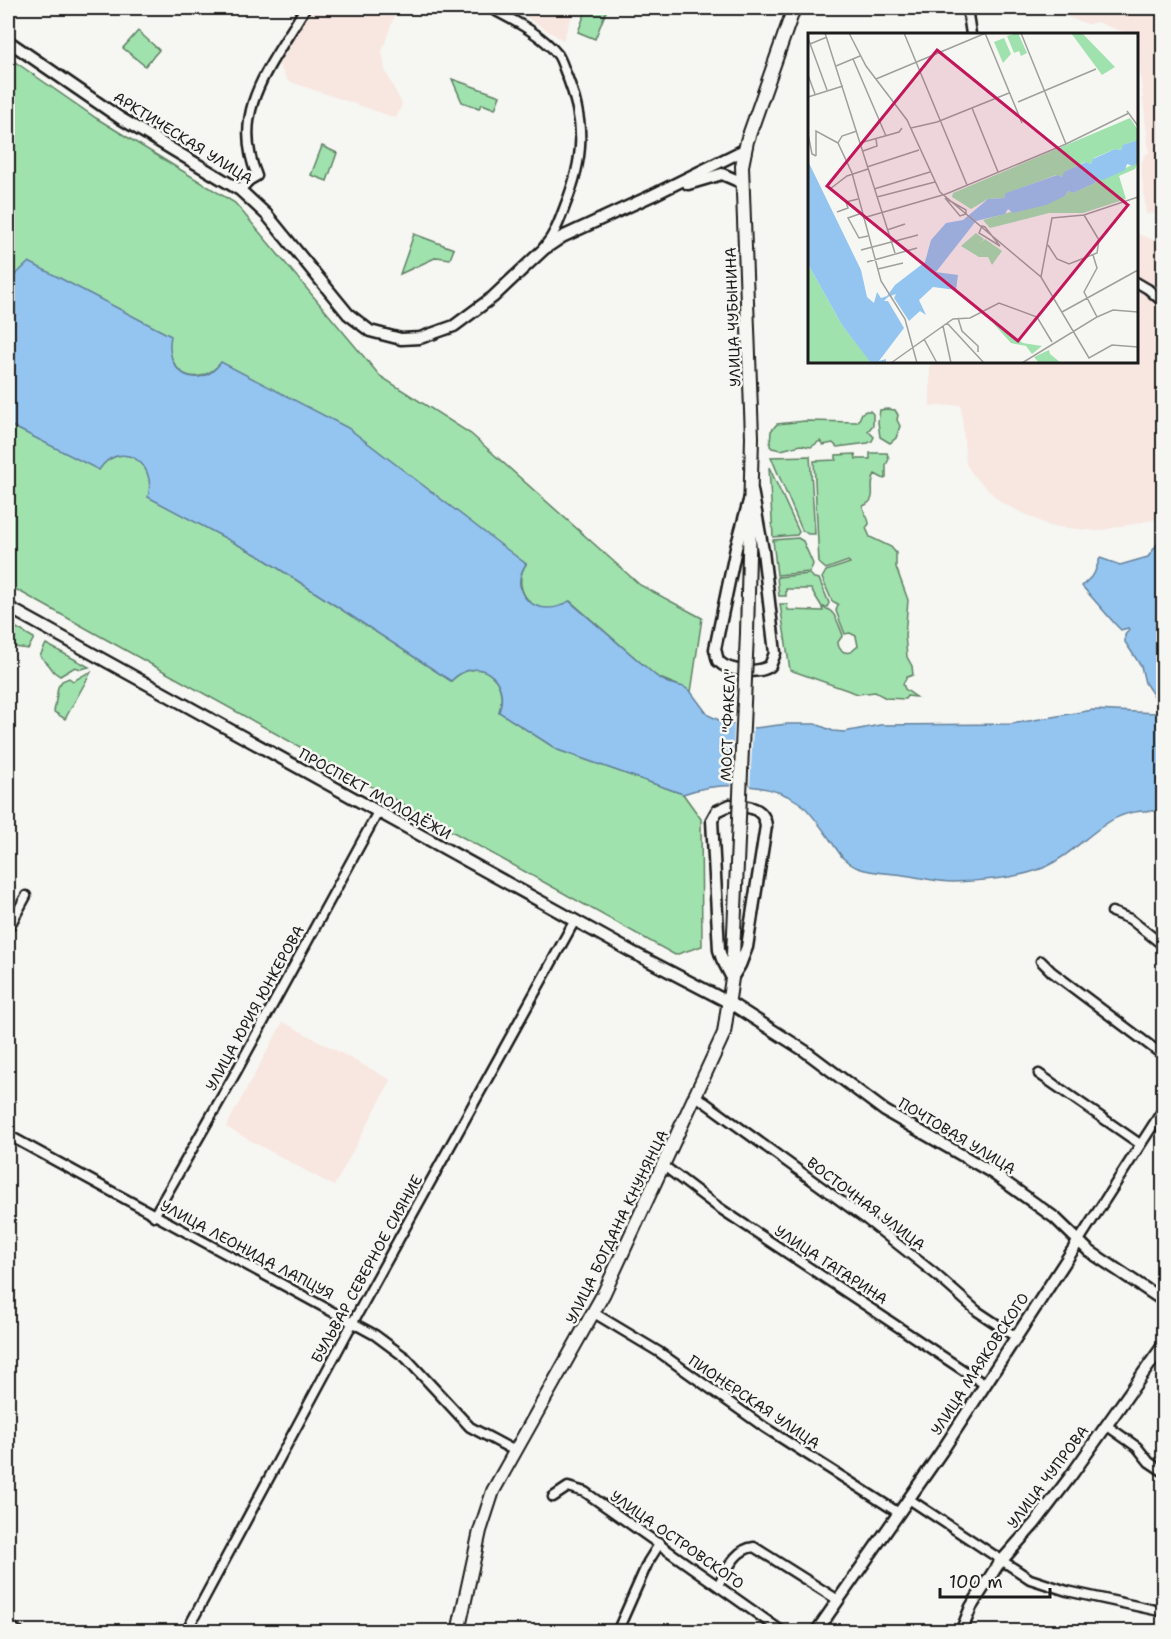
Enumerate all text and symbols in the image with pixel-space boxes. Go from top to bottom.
inset map [808,33,1138,363]
street label: АРКТИЧЕСКАЯ УЛИЦА [110,87,257,189]
street label: УЛИЦА ЧУБЫНИНА [721,247,745,387]
street label: МОСТ "ФАКЕЛ" [716,668,740,782]
street label: ПРОСПЕКТ МОЛОДЁЖИ [295,744,455,844]
street label: УЛИЦА ЮРИЯ ЮНКЕРОВА [201,922,309,1094]
street label: ПОЧТОВАЯ УЛИЦА [895,1093,1019,1179]
street label: УЛИЦА БОГДАНА КНУНЯНЦА [561,1127,673,1327]
street label: ВОСТОЧНАЯ УЛИЦА [803,1153,929,1255]
street label: БУЛЬВАР СЕВЕРНОЕ СИЯНИЕ [307,1171,427,1367]
street label: УЛИЦА ЛЕОНИДА ЛАПЦУЯ [157,1196,337,1304]
street label: УЛИЦА ГАГАРИНА [771,1221,891,1309]
street label: УЛИЦА МАЯКОВСКОГО [926,1289,1034,1439]
street label: ПИОНЕРСКАЯ УЛИЦА [684,1351,824,1453]
street label: УЛИЦА ЧУПРОВА [1003,1421,1093,1533]
street label: УЛИЦА ОСТРОВСКОГО [606,1486,748,1594]
scale bar [940,1561,1050,1599]
text: 100 m [949,1570,1003,1594]

